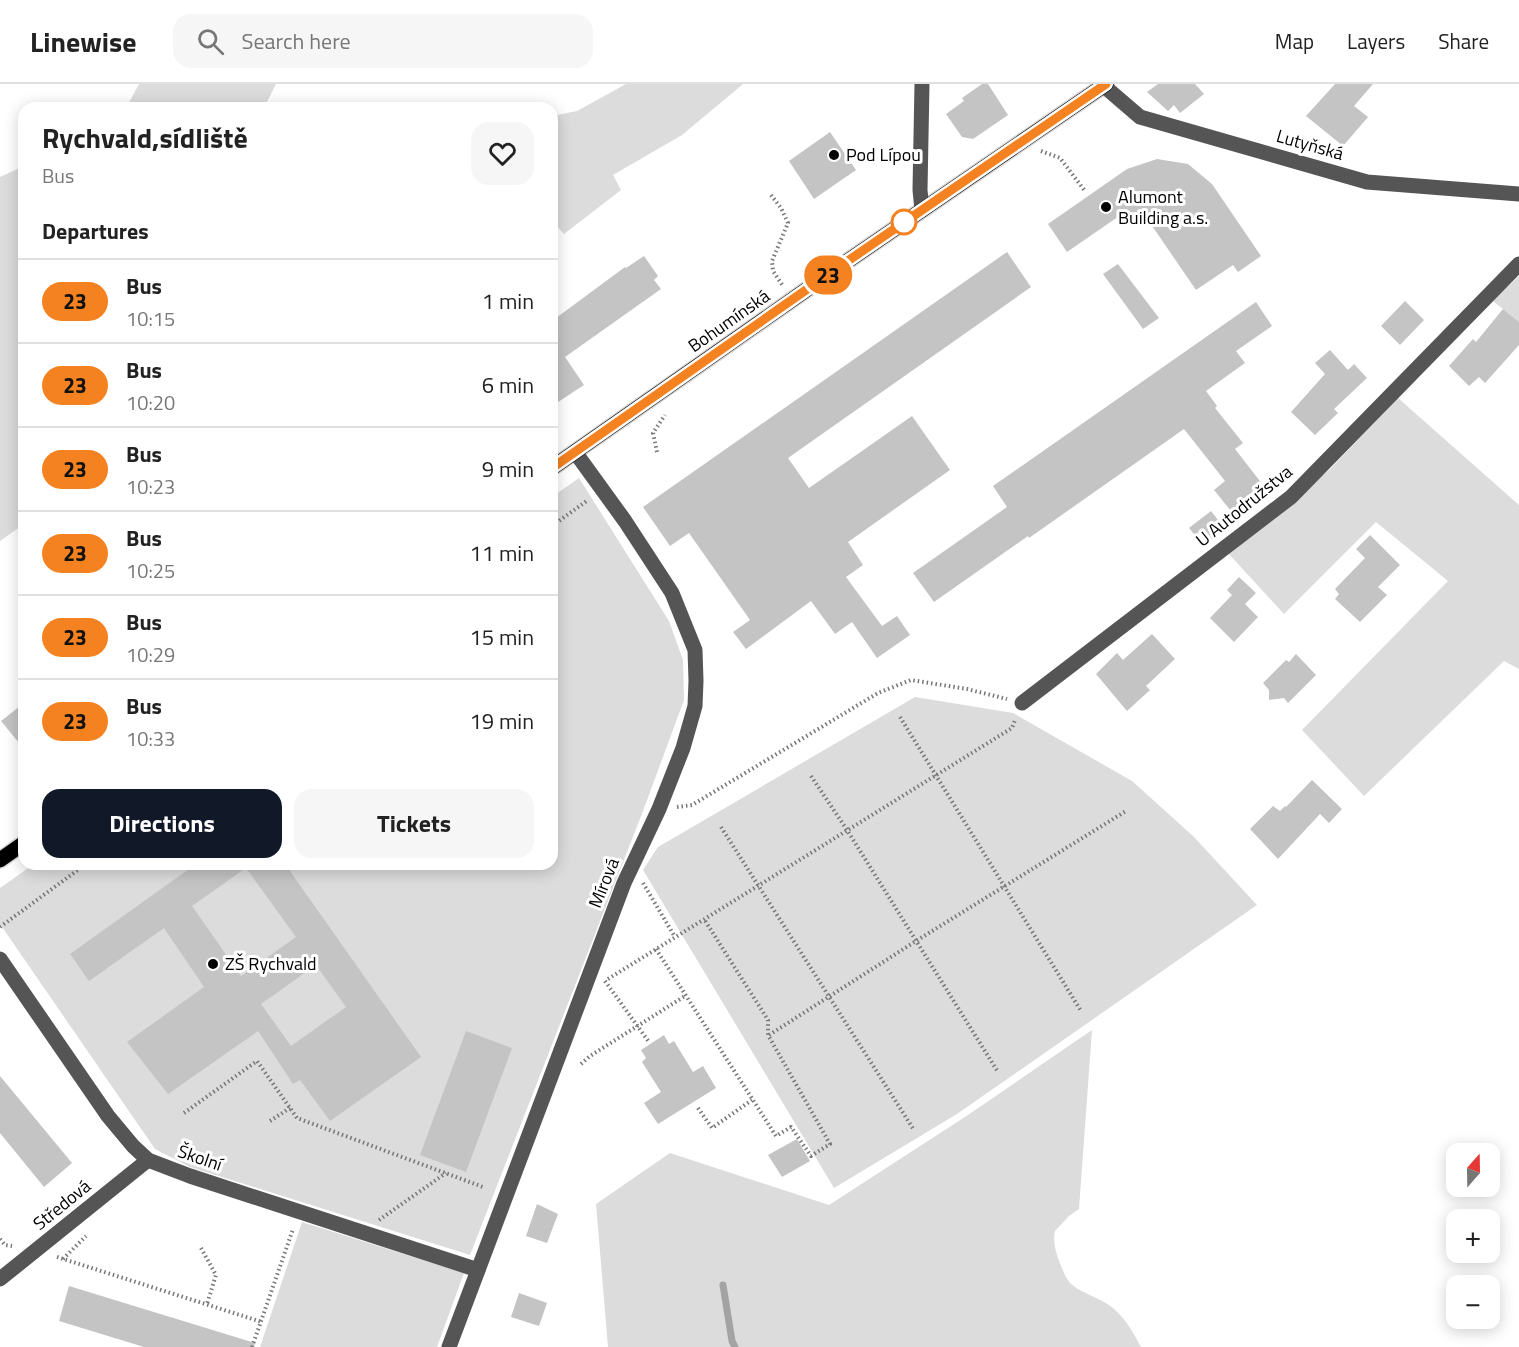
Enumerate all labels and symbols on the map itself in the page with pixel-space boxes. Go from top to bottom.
street label: Lutyňská [1273,122,1347,167]
place label: Pod Lípou [846,141,921,168]
marker: Pod Lípou [827,148,841,162]
place label: Alumont Building a.s. [1118,183,1208,231]
marker: Alumont Building a.s. [1099,200,1113,214]
unlabelled marker [891,209,917,235]
line badge: 23 [801,256,855,294]
street label: Bohumínská [682,282,775,359]
street label: U Autodružstva [1190,458,1298,553]
street label: Mírová [581,854,626,912]
place label: ZŠ Rychvald [225,950,317,977]
marker: ZŠ Rychvald [206,957,220,971]
street label: Školní [174,1137,228,1178]
north arrow [1446,1143,1500,1197]
street label: Středová [27,1173,96,1236]

